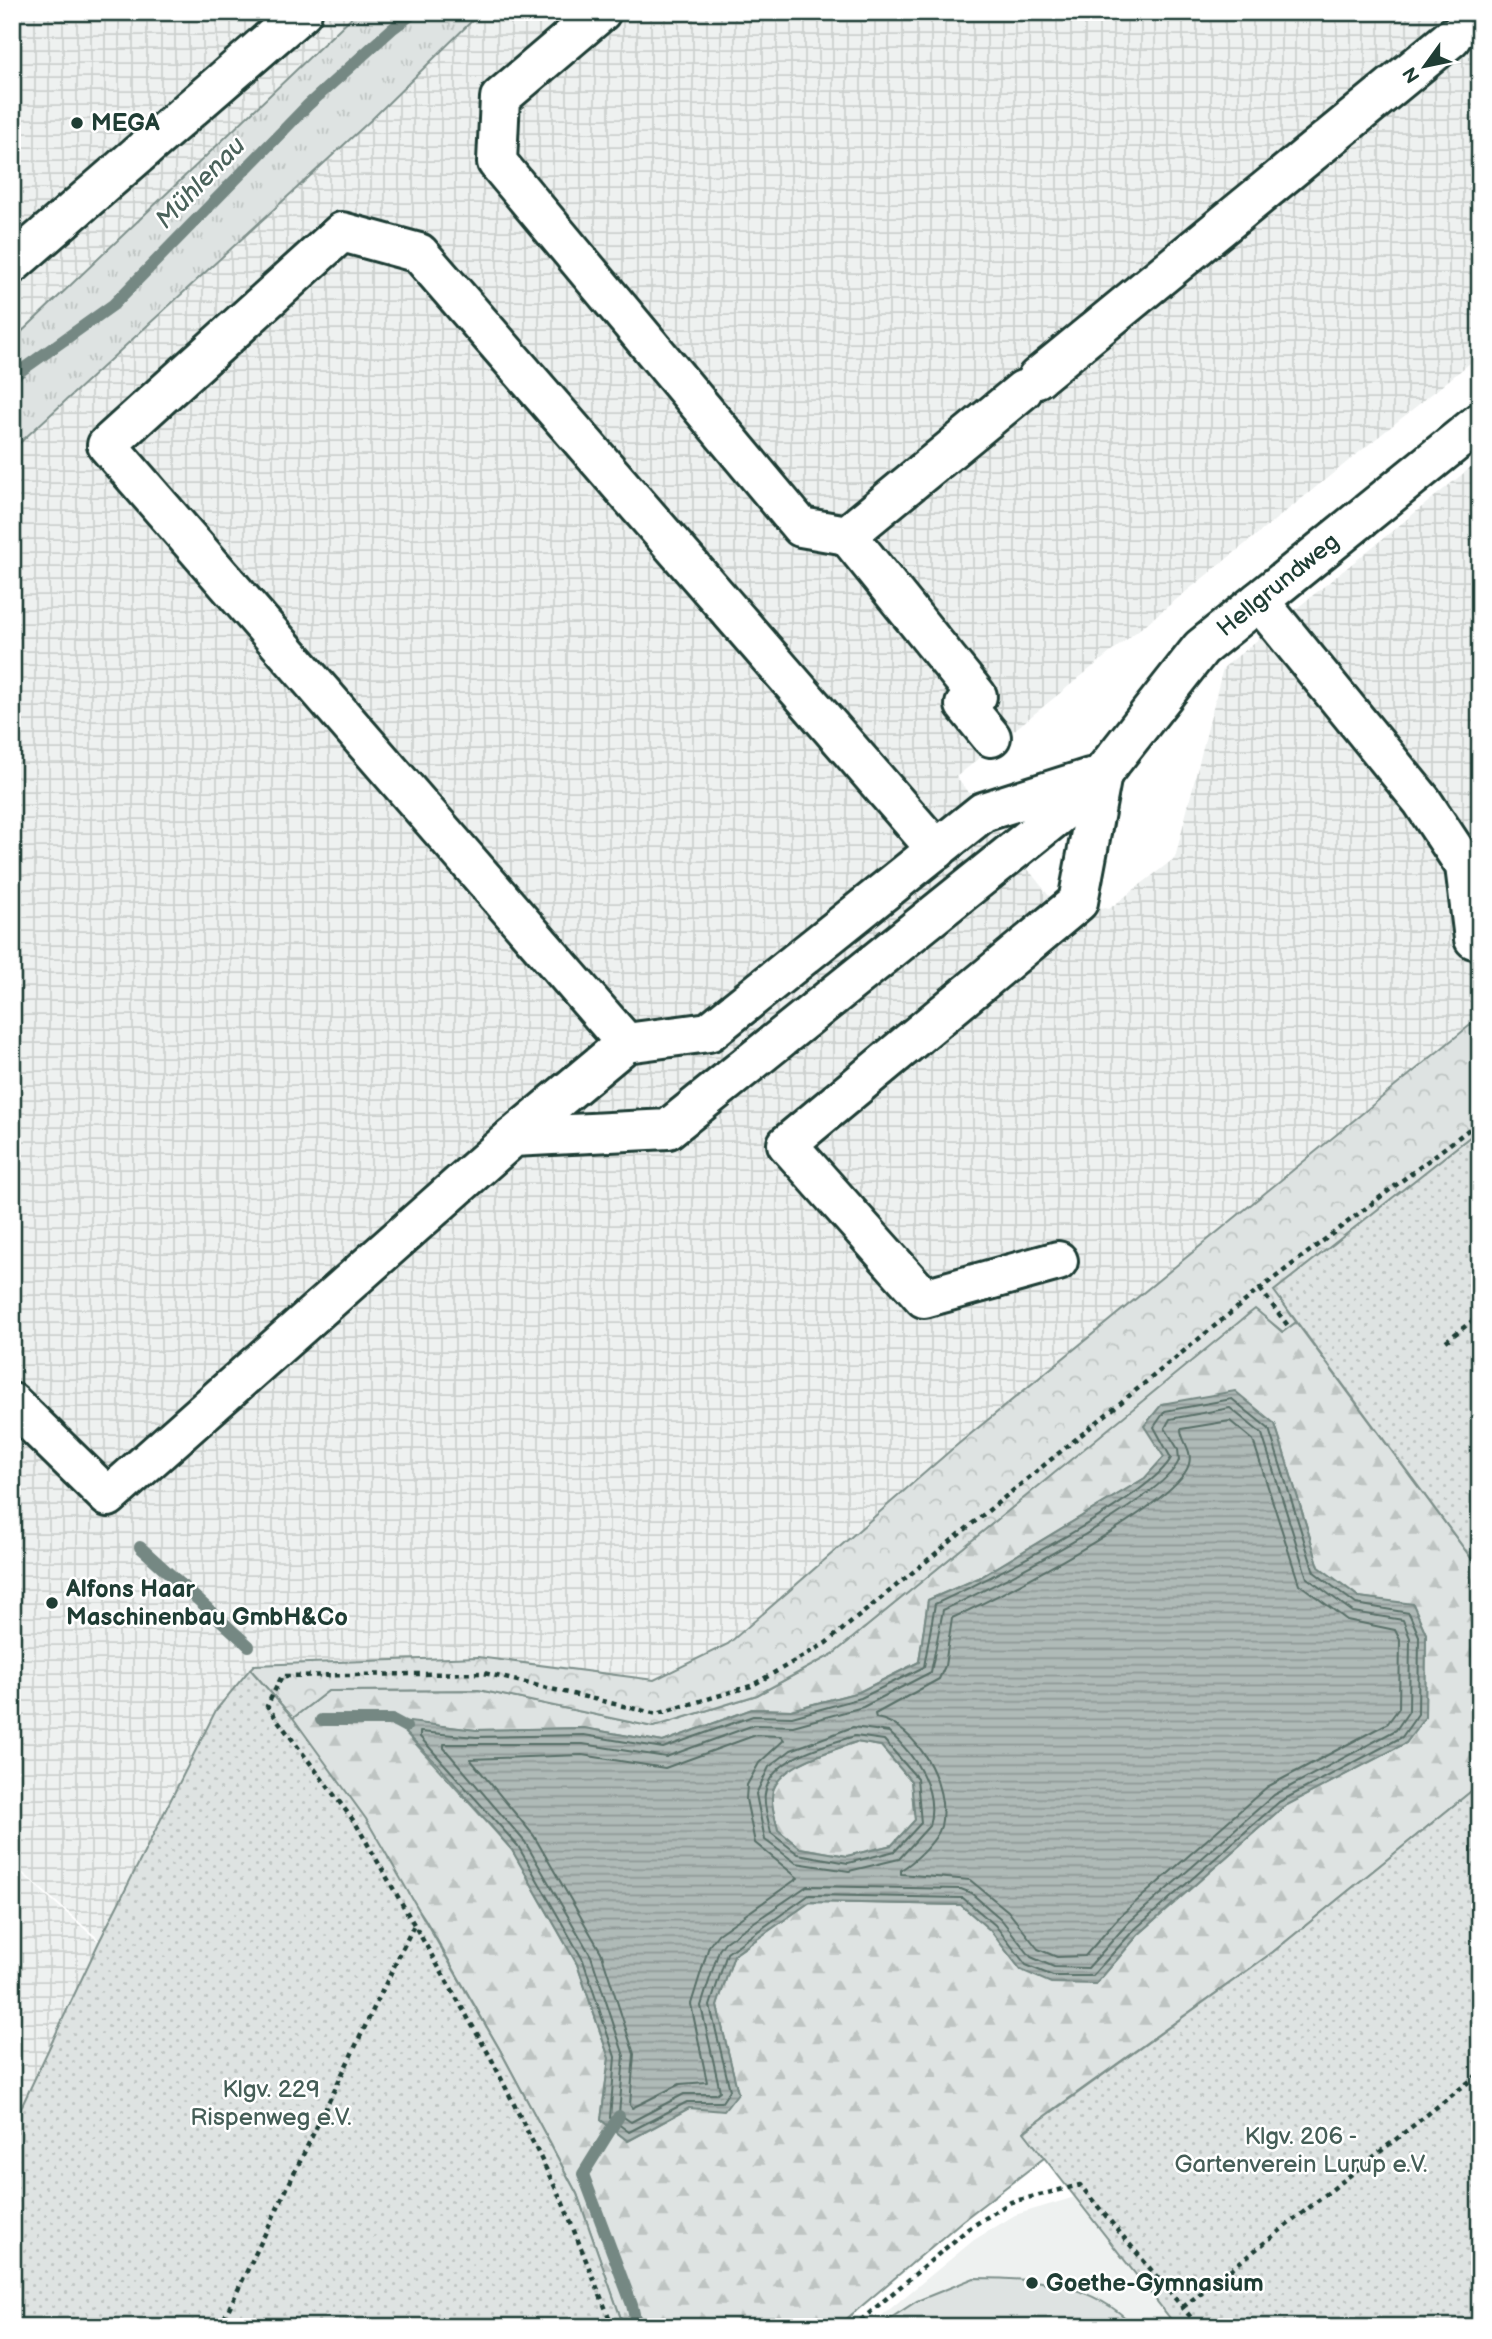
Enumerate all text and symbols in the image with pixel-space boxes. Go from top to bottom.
north arrow [1390,32,1460,102]
text: N [1398,62,1426,87]
place label: MEGA [91,109,160,138]
marker: MEGA [69,115,85,131]
water label: Mühlenau [150,131,252,235]
street label: Hellgrundweg [1211,527,1345,643]
place label: Alfons Haar Maschinenbau GmbH&Co [65,1575,348,1632]
marker: Alfons Haar Maschinenbau GmbH&Co [44,1595,60,1611]
park label: Klgv. 229 Rispenweg e.V. [190,2075,352,2132]
park label: Klgv. 206 - Gartenverein Lurup e.V. [1175,2122,1427,2179]
place label: Goethe-Gymnasium [1046,2269,1264,2298]
marker: Goethe-Gymnasium [1024,2275,1040,2291]

